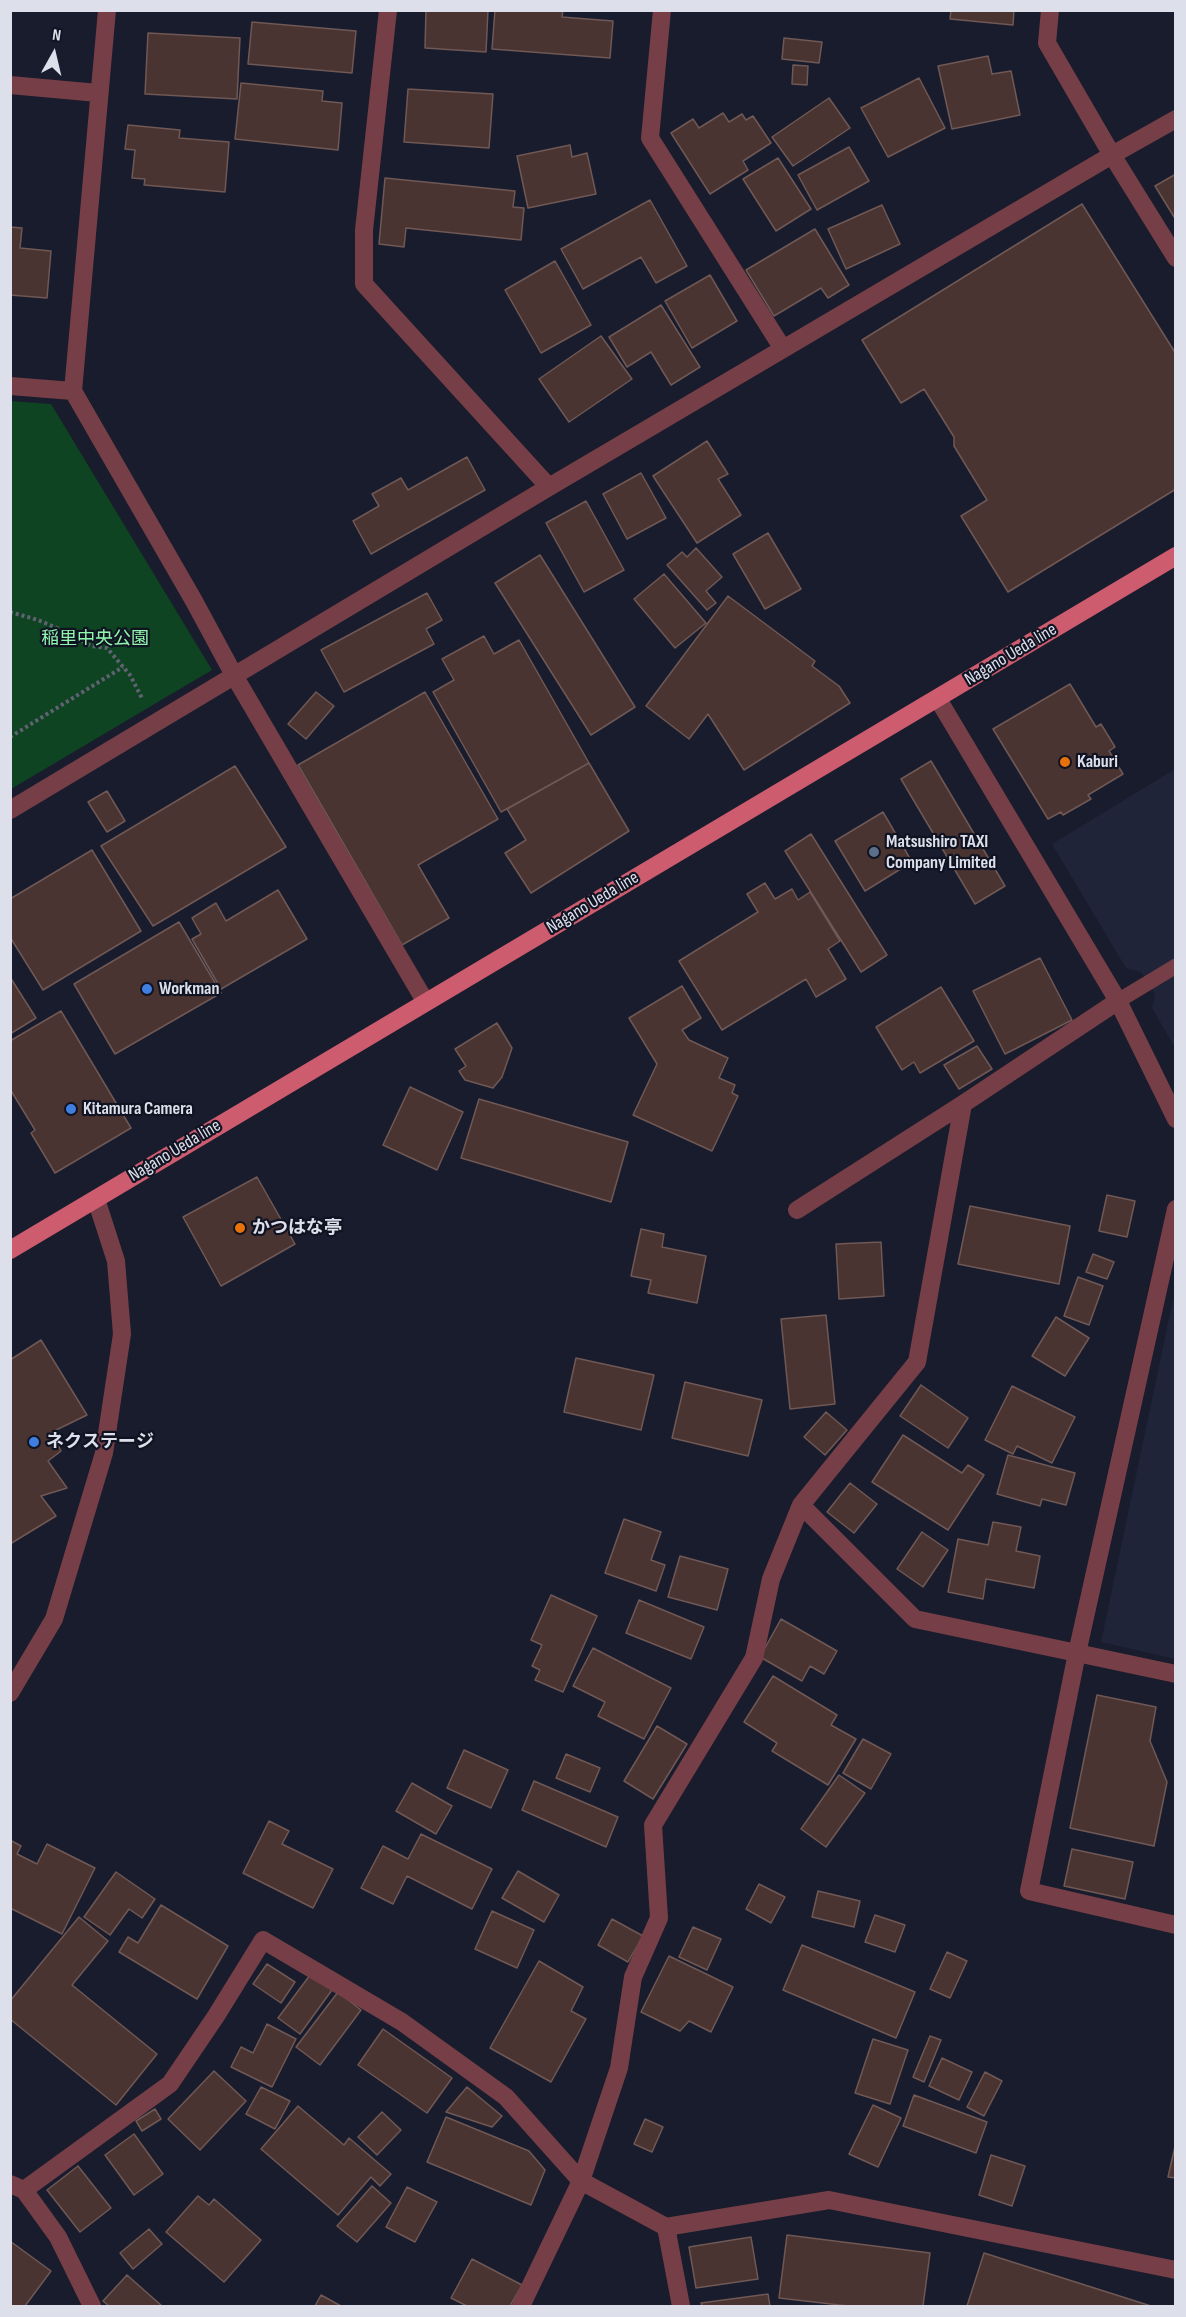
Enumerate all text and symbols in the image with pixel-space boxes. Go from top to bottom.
north arrow [24,24,84,84]
text: N [51,26,62,46]
street label: Nagano Ueda line [961,619,1061,691]
park label: 稲里中央公園 [41,628,149,650]
place label: Kaburi [1077,751,1118,773]
marker: Kaburi [1058,755,1072,769]
place label: Matsushiro TAXI Company Limited [886,831,996,874]
marker: Matsushiro TAXI Company Limited [867,845,881,859]
street label: Nagano Ueda line [543,867,643,939]
place label: Workman [159,978,219,1000]
marker: Workman [140,982,154,996]
place label: Kitamura Camera [83,1098,193,1120]
marker: Kitamura Camera [64,1102,78,1116]
street label: Nagano Ueda line [125,1115,225,1187]
place label: かつはな亭 [252,1217,342,1239]
marker: かつはな亭 [233,1221,247,1235]
place label: ネクステージ [46,1431,154,1453]
marker: ネクステージ [27,1435,41,1449]

